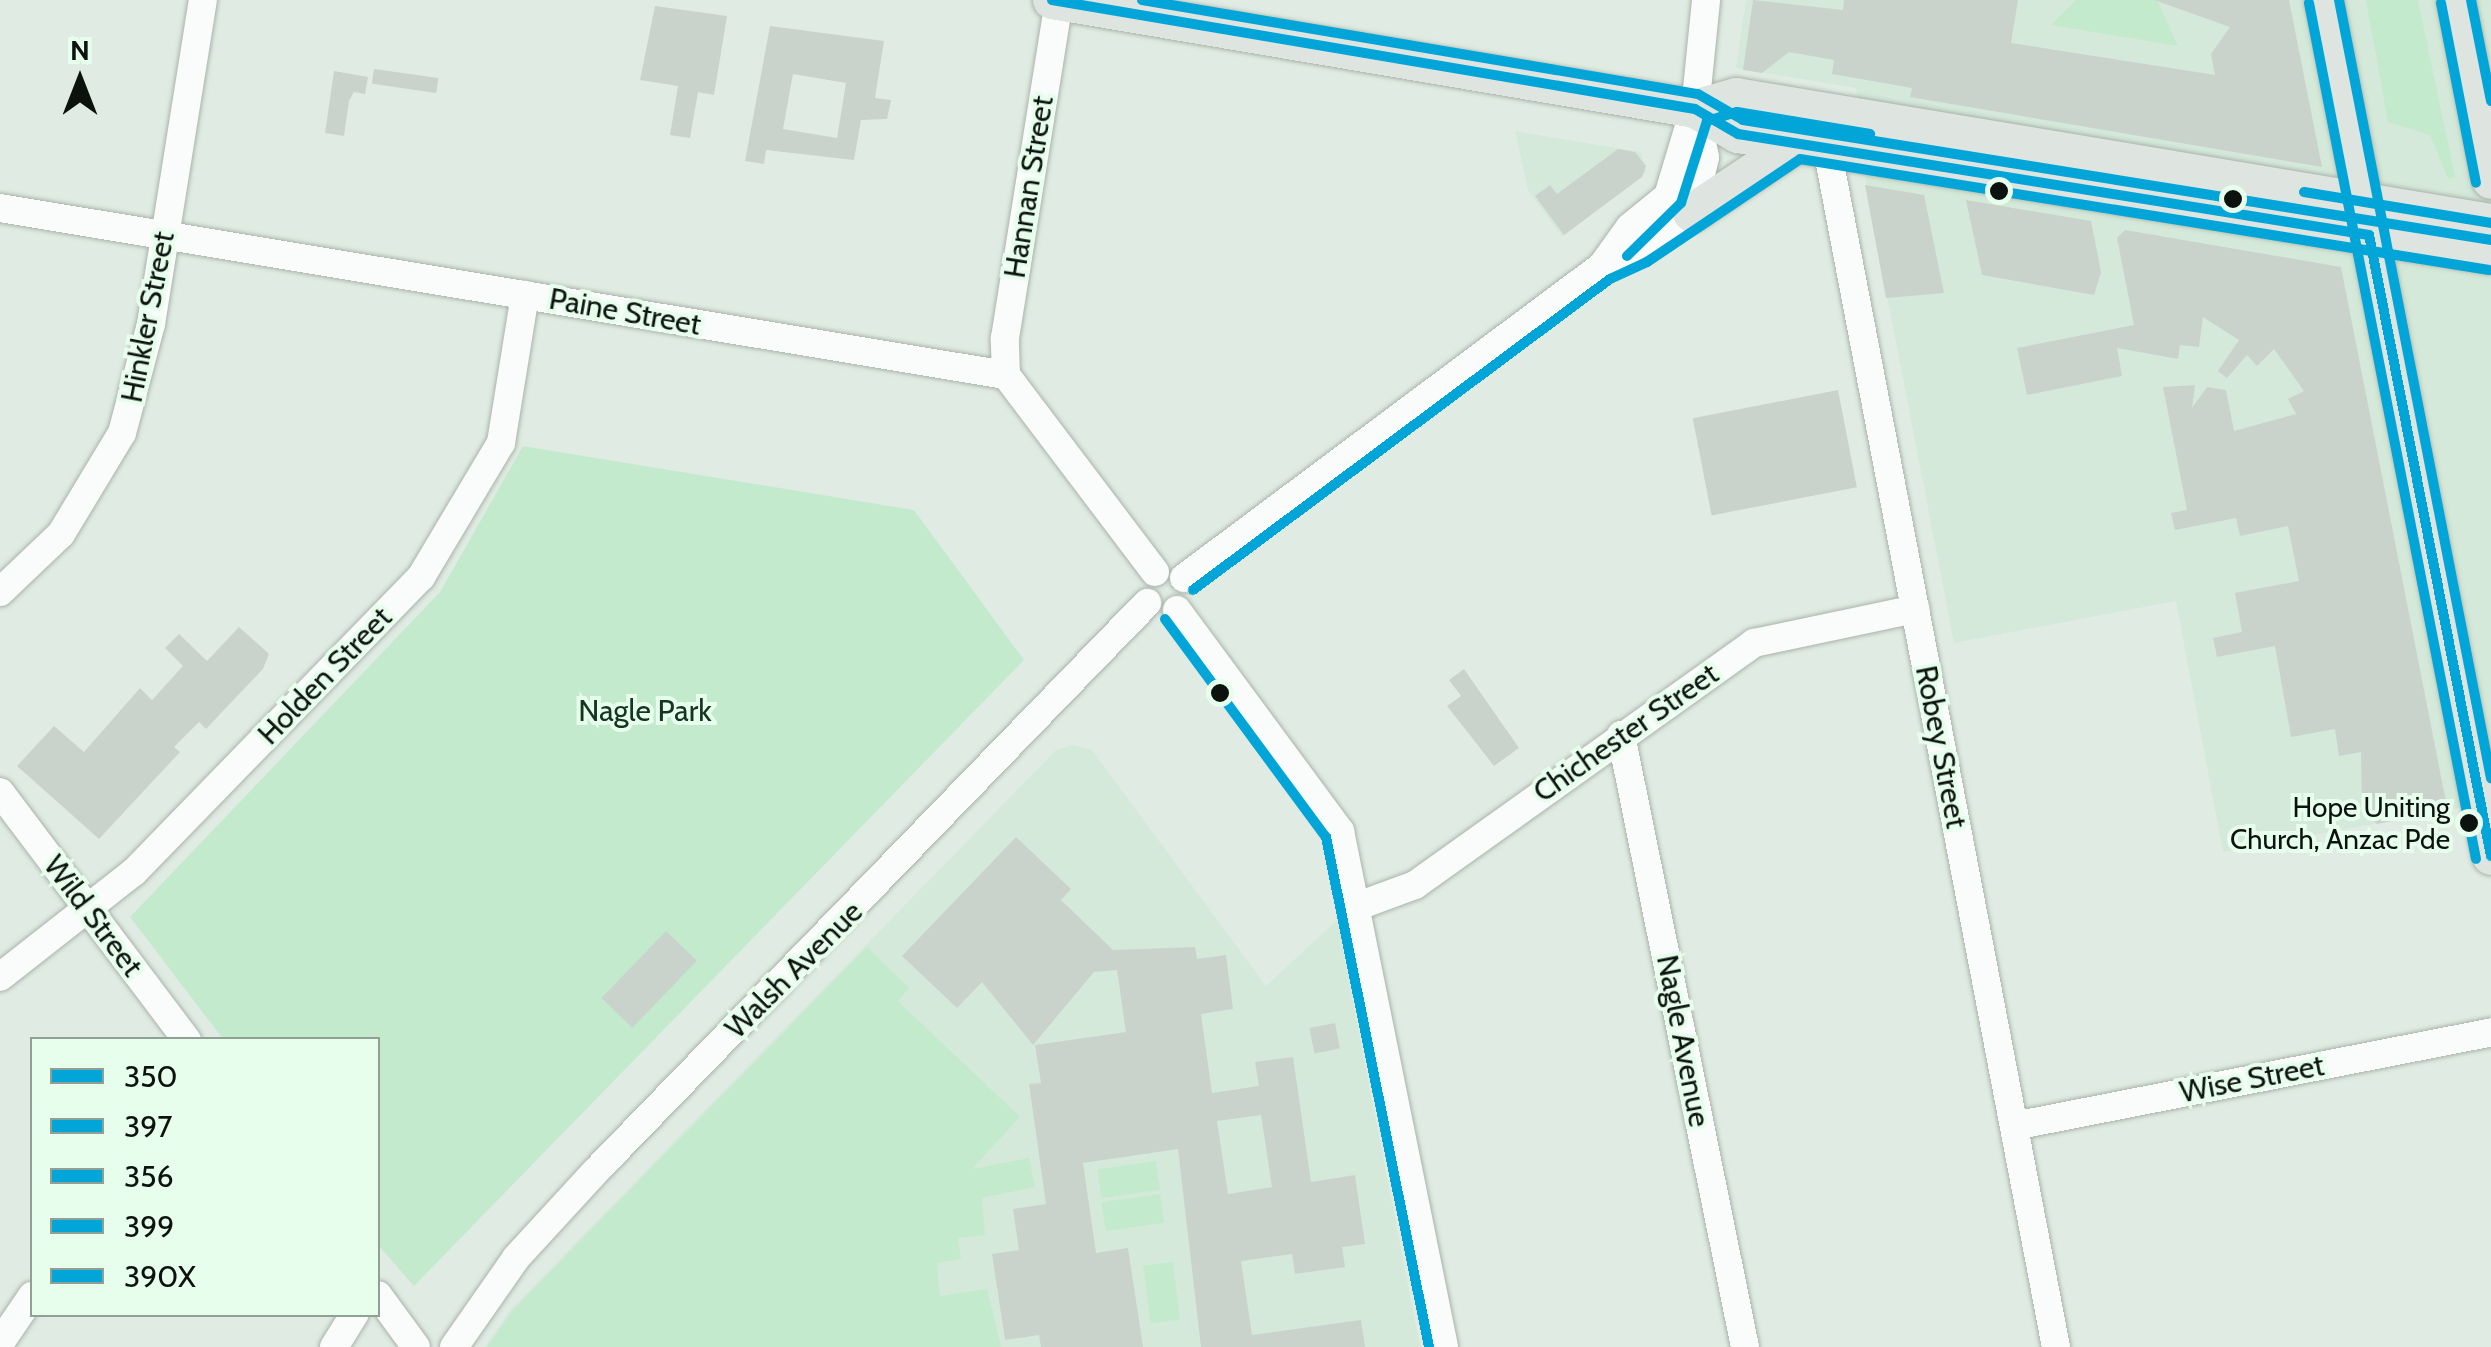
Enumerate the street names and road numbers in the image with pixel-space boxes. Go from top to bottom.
street label: Hannan Street [997,93,1061,281]
street label: Hinkler Street [114,229,182,405]
street label: Paine Street [546,281,704,343]
street label: Holden Street [251,600,399,752]
street label: Chichester Street [1527,656,1725,810]
street label: Robey Street [1908,663,1974,831]
street label: Wild Street [36,848,150,984]
street label: Walsh Avenue [718,894,870,1046]
street label: Nagle Avenue [1649,952,1717,1130]
street label: Wise Street [2177,1047,2327,1111]

